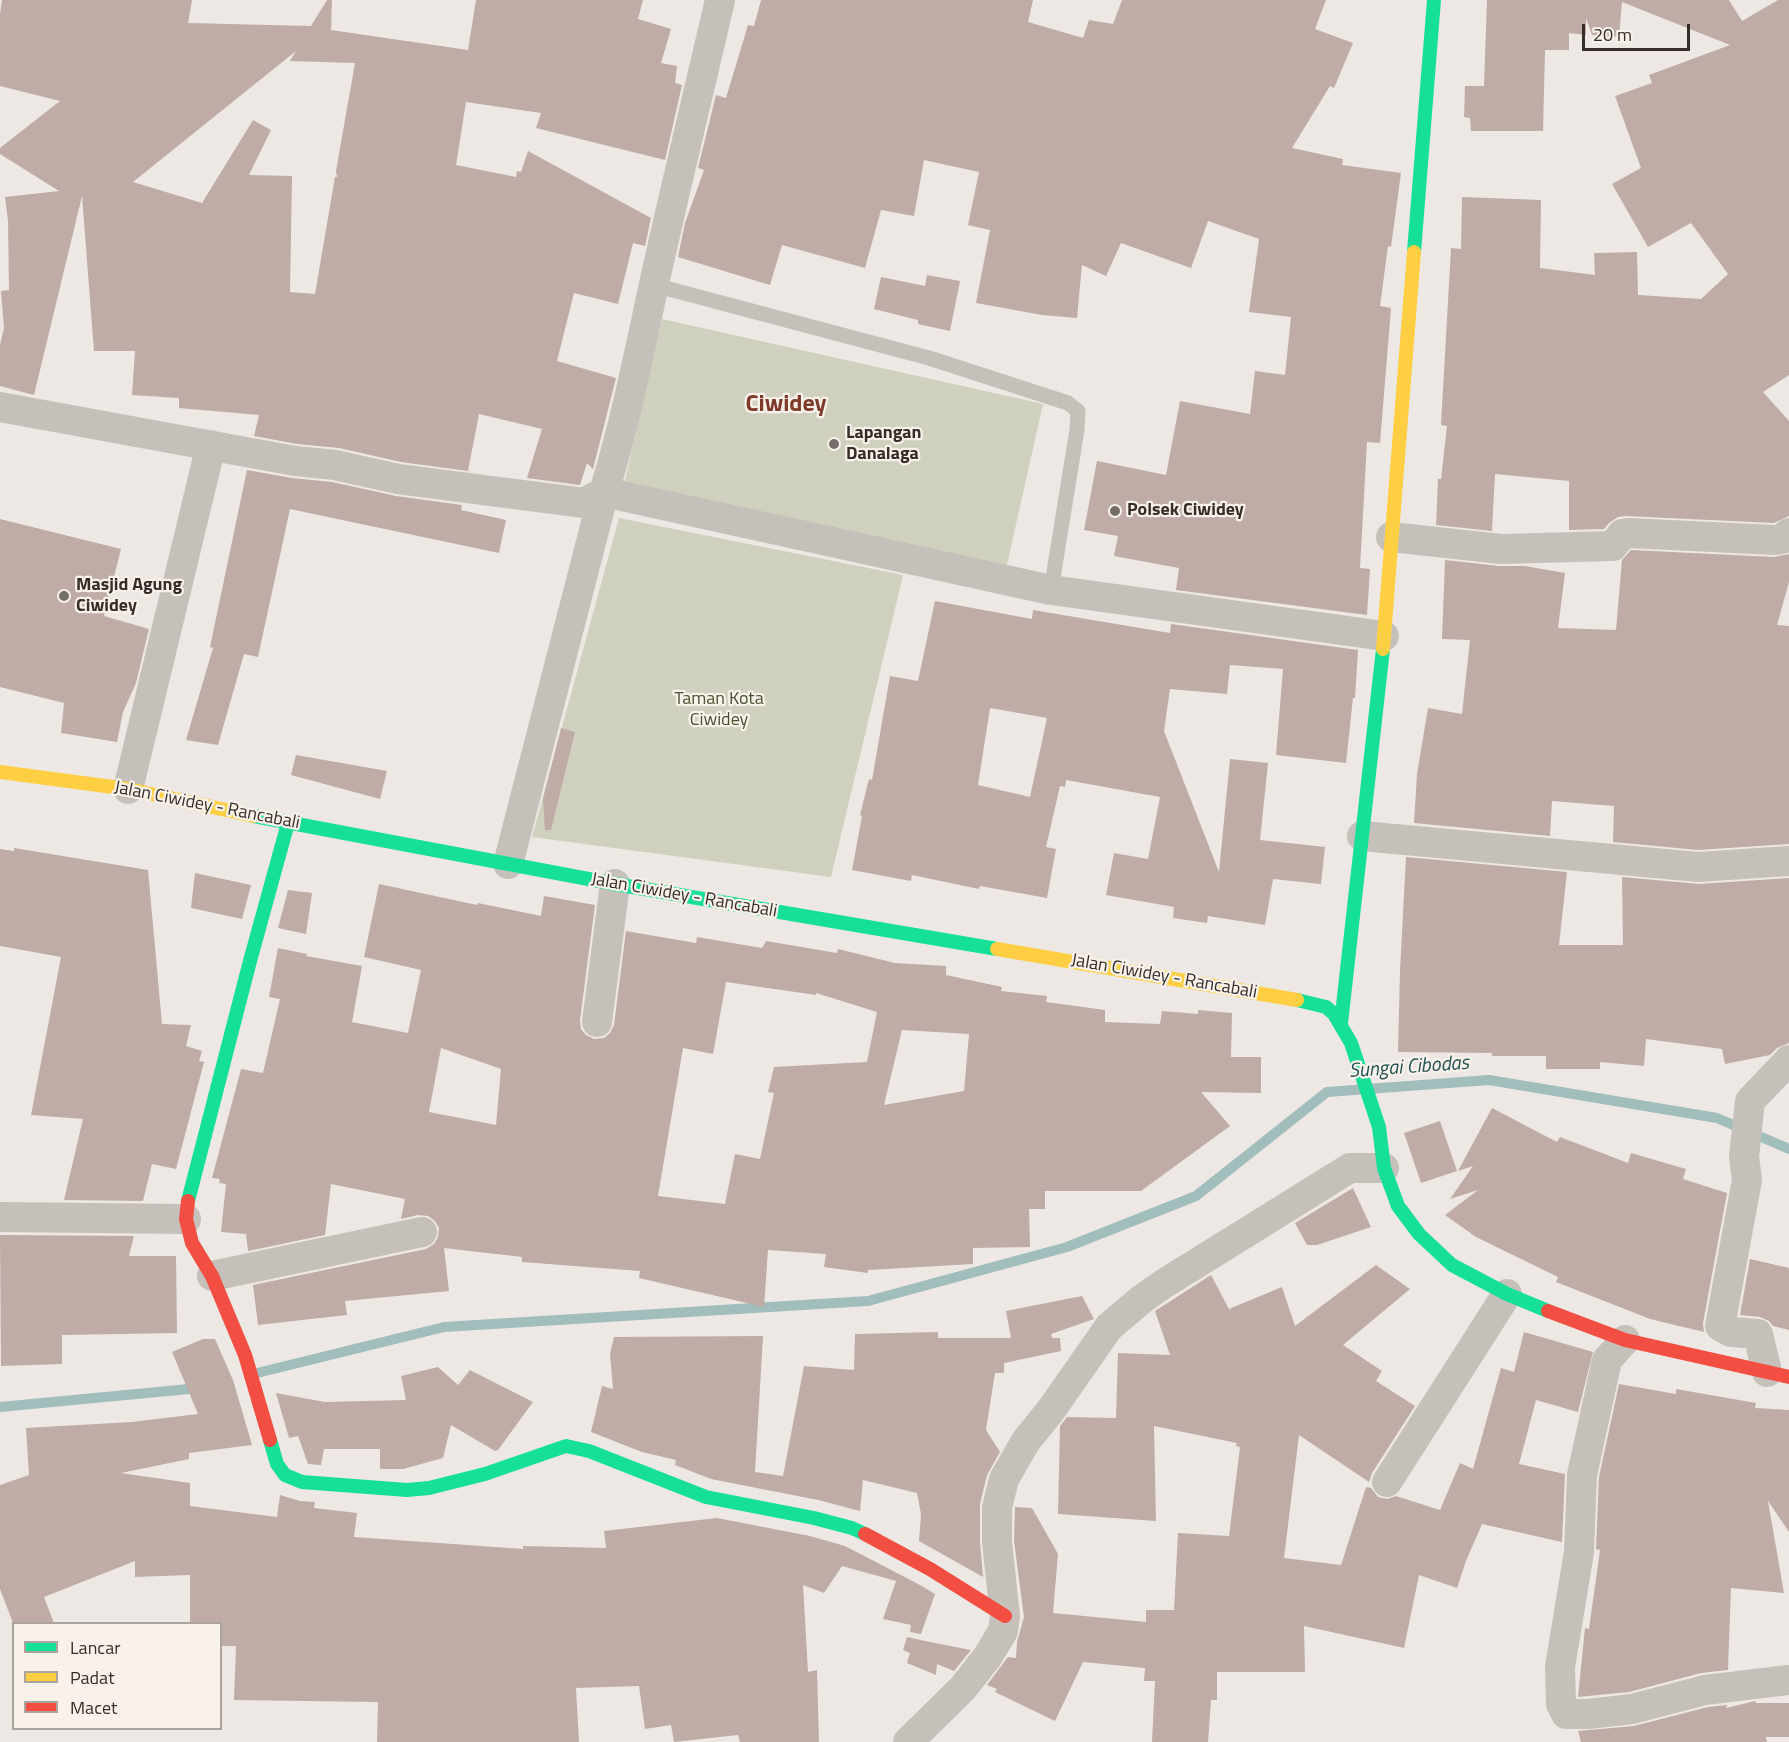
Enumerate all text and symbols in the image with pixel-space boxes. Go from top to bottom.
scale bar [1585,12,1693,50]
text: 20 m [1593,21,1632,48]
district label: Ciwidey [745,391,827,419]
place label: Lapangan Danalaga [846,423,921,466]
marker: Lapangan Danalaga [827,437,841,451]
place label: Polsek Ciwidey [1127,500,1244,522]
marker: Polsek Ciwidey [1108,504,1122,518]
place label: Masjid Agung Ciwidey [76,575,182,618]
marker: Masjid Agung Ciwidey [57,589,71,603]
park label: Taman Kota Ciwidey [674,689,764,732]
street label: Jalan Ciwidey - Rancabali [112,777,302,835]
street label: Jalan Ciwidey - Rancabali [589,869,779,923]
street label: Jalan Ciwidey - Rancabali [1069,950,1259,1004]
water label: Sungai Cibodas [1348,1052,1470,1084]
legend [12,1622,222,1730]
text: Lancar [70,1634,120,1661]
text: Padat [70,1664,114,1691]
text: Macet [70,1694,117,1721]

